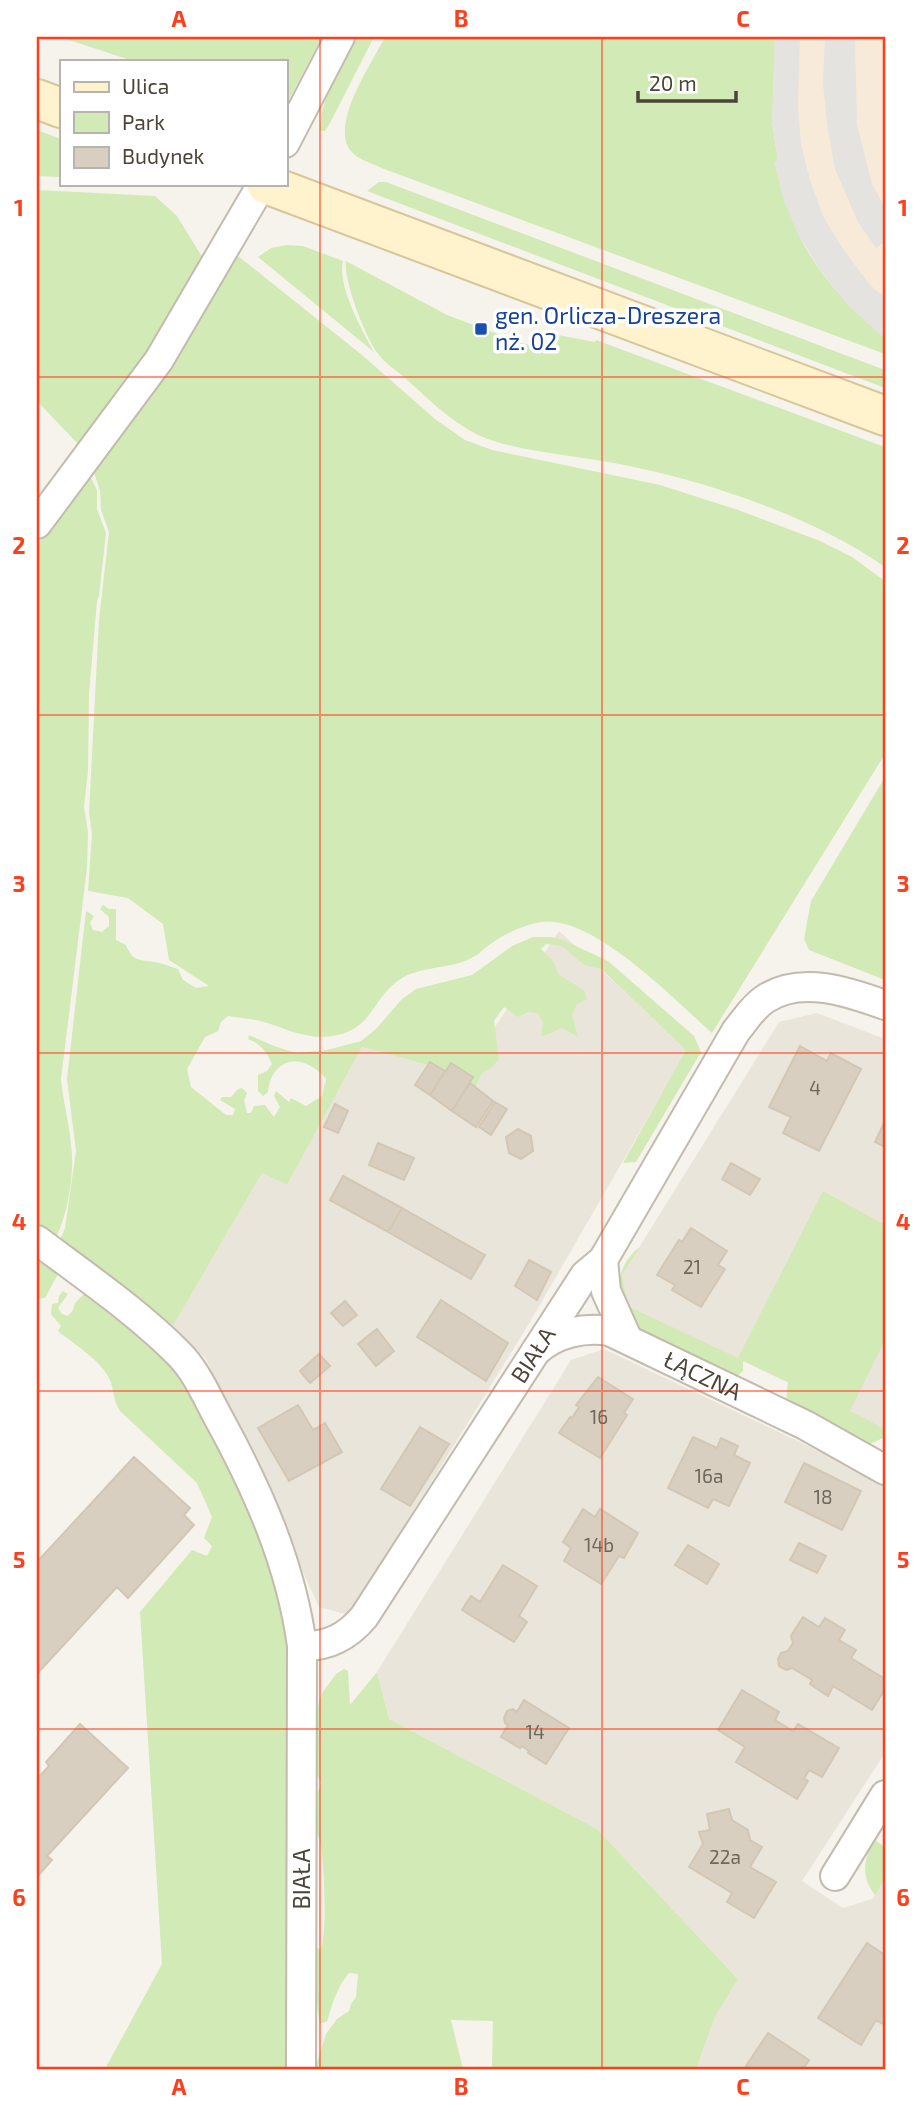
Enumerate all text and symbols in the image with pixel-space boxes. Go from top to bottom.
text: A [171,4,187,32]
text: B [454,4,468,32]
text: C [736,4,750,32]
legend [60,60,287,186]
scale bar [638,60,736,104]
text: 20 m [649,70,697,95]
text: Ulica [122,73,169,98]
text: Park [122,109,165,134]
text: Budynek [122,143,205,168]
text: 1 [14,193,24,221]
text: 1 [898,193,908,221]
place label: gen. Orlicza-Dreszera nż. 02 [495,301,721,355]
marker: gen. Orlicza-Dreszera nż. 02 [473,321,489,337]
text: 2 [12,531,26,559]
text: 2 [896,531,910,559]
text: 3 [12,869,26,897]
text: 3 [896,869,910,897]
house number: 4 [809,1076,821,1099]
text: 4 [12,1207,26,1235]
text: 4 [896,1207,910,1235]
house number: 21 [683,1255,701,1278]
street label: BIAŁA [504,1321,561,1388]
street label: ŁĄCZNA [660,1344,747,1406]
house number: 16 [590,1405,608,1428]
house number: 16a [695,1464,723,1487]
house number: 18 [813,1485,833,1508]
house number: 14b [584,1533,614,1556]
text: 5 [13,1545,25,1573]
text: 5 [897,1545,909,1573]
house number: 14 [525,1720,545,1743]
house number: 22a [709,1845,741,1868]
street label: BIAŁA [287,1848,315,1909]
text: 6 [12,1883,26,1911]
text: 6 [896,1883,910,1911]
text: A [171,2072,187,2100]
text: B [454,2072,468,2100]
text: C [736,2072,750,2100]

